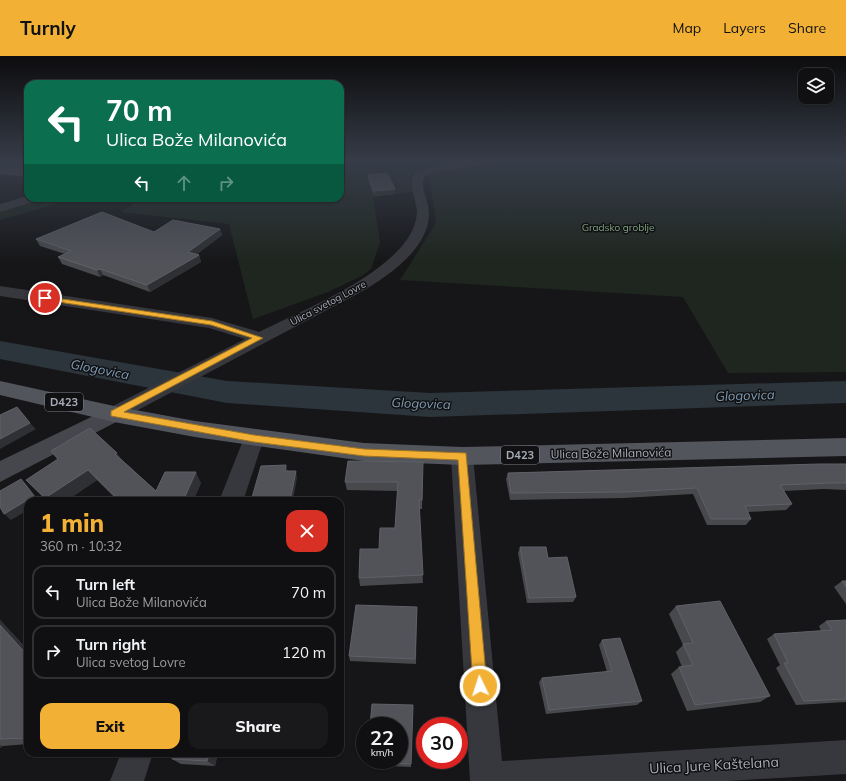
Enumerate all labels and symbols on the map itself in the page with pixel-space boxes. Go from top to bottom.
park label: Gradsko groblje [582,221,654,234]
street label: Ulica svetog Lovre [288,277,368,329]
pin [28,281,62,315]
water label: Glogovica [69,355,131,383]
water label: Glogovica [715,386,775,404]
road number: D423 [45,393,83,411]
water label: Glogovica [391,394,451,412]
street label: Ulica Bože Milanovića [551,444,671,462]
road number: D423 [501,446,539,464]
position arrow [459,665,501,707]
speed limit sign: 30 [416,717,468,769]
street label: Ulica Jure Kaštelana [649,753,779,777]

